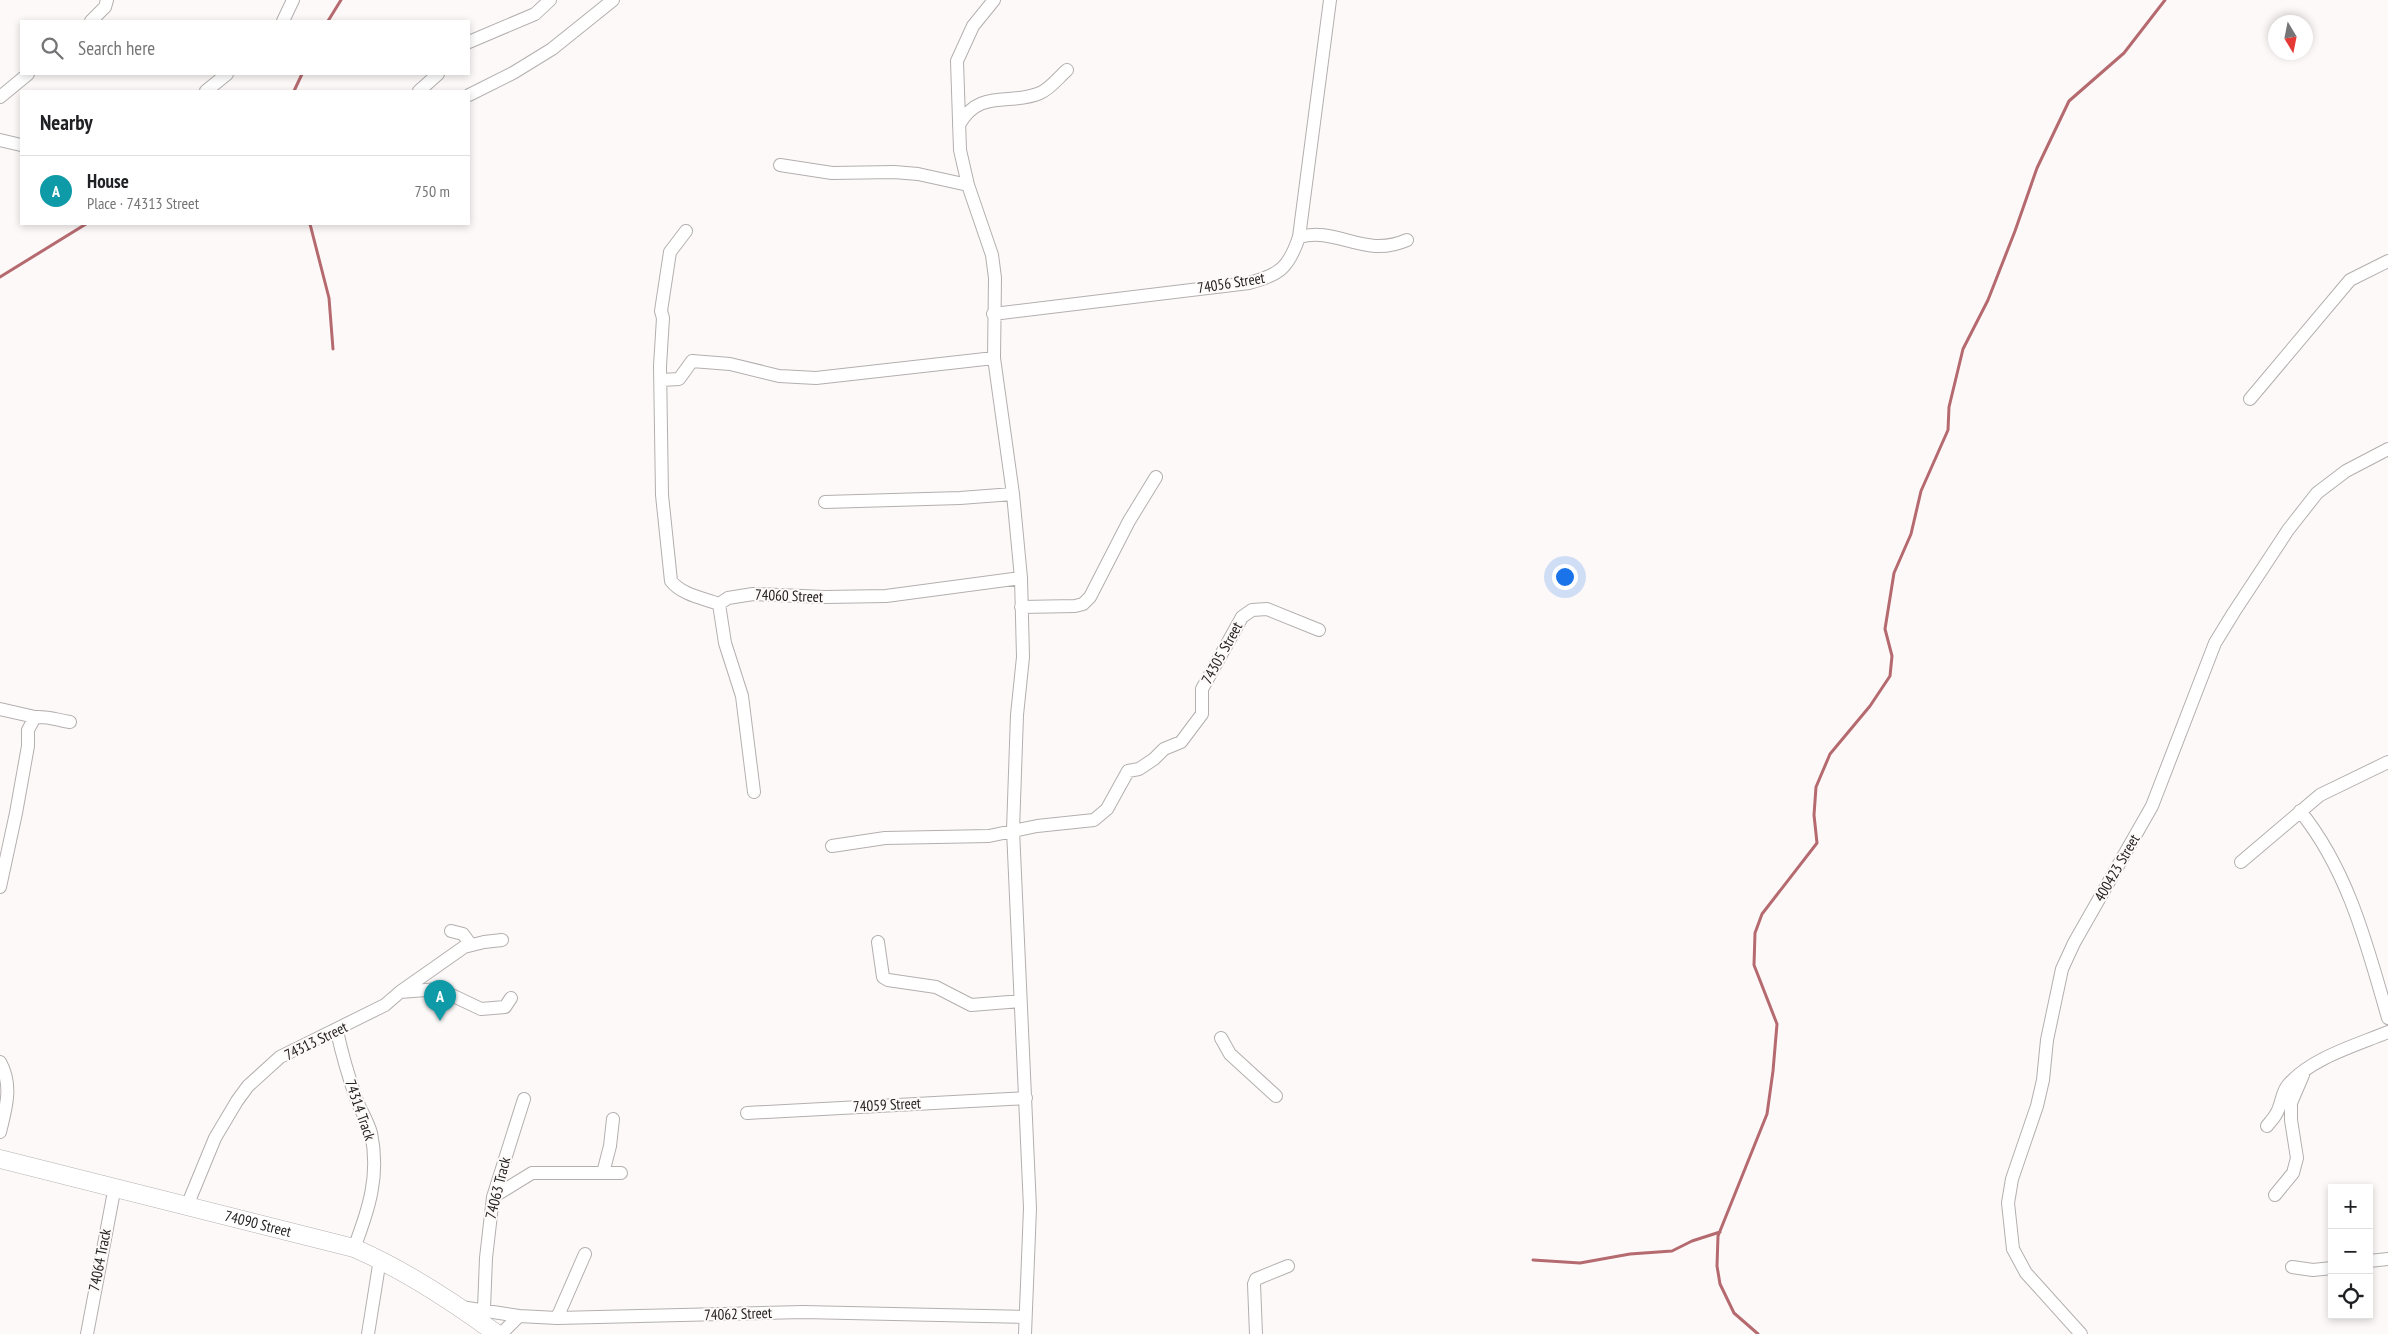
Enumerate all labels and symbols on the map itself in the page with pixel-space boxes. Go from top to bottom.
north arrow [2268,15,2313,60]
street label: 74056 Street [1196,268,1266,297]
your location [1552,564,1578,590]
street label: 74060 Street [755,585,823,606]
street label: 74305 Street [1197,618,1246,687]
street label: 400423 Street [2090,831,2143,905]
pin: A [424,980,456,1021]
street label: 74313 Street [281,1017,350,1064]
street label: 74314 Track [341,1077,380,1143]
street label: 74059 Street [853,1093,921,1116]
street label: 74063 Track [481,1155,514,1221]
street label: 74090 Street [223,1206,293,1241]
street label: 74064 Track [84,1227,115,1293]
street label: 74062 Street [704,1303,772,1324]

